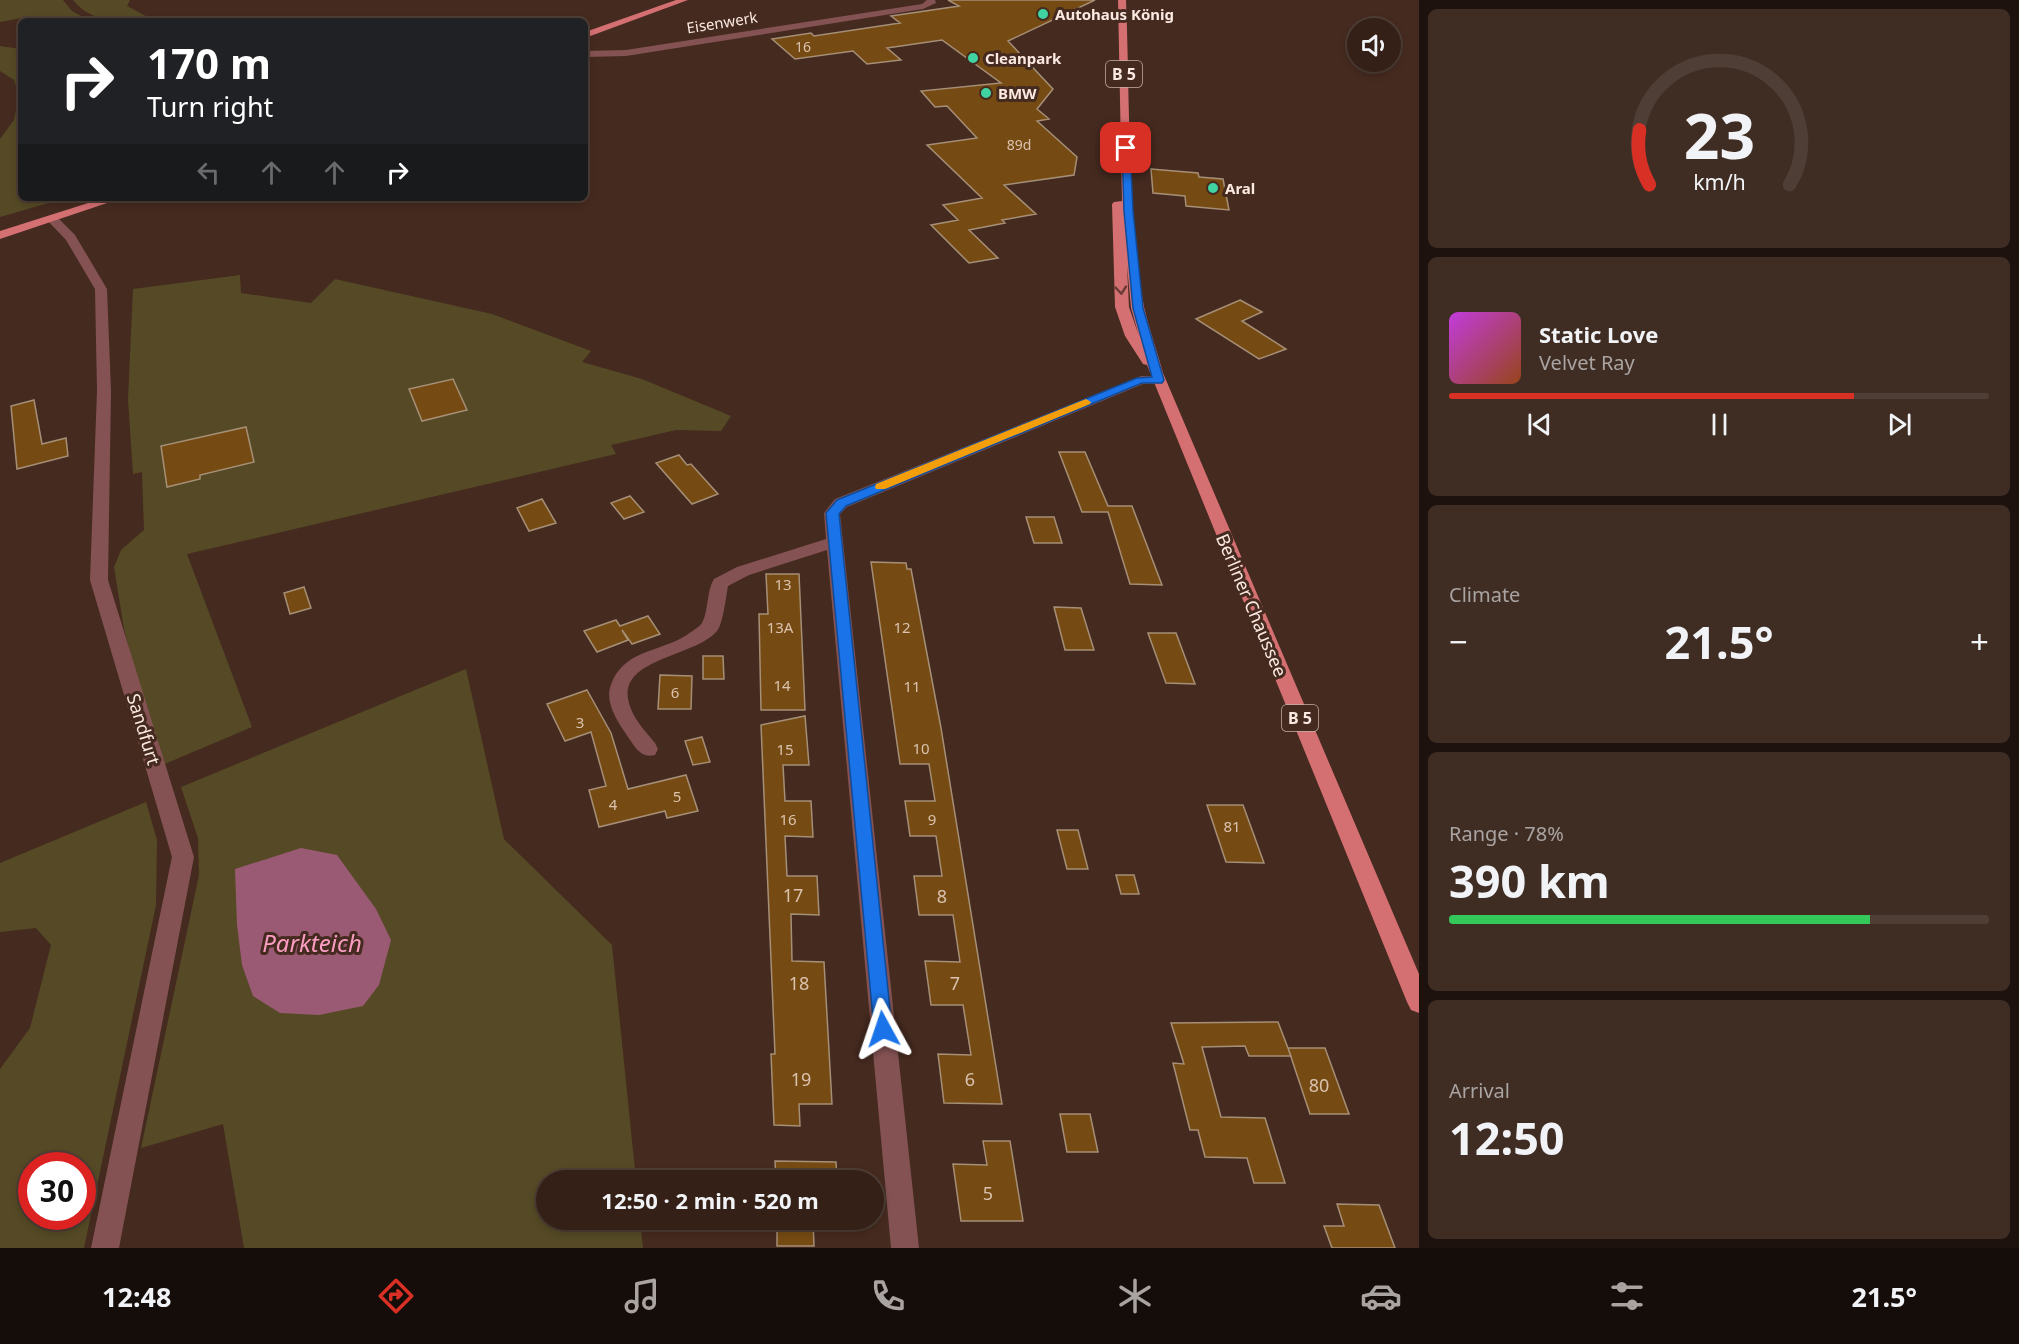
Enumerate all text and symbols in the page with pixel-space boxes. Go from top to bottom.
place label: Autohaus König [1055,4,1174,24]
street label: Eisenwerk [685,7,759,37]
marker: Autohaus König [1036,7,1050,21]
map controls [1347,18,1401,72]
button: sound [1347,18,1401,72]
text: 170 m [147,34,271,91]
house number: 16 [795,37,811,56]
icon: right [48,42,126,120]
place label: Cleanpark [985,48,1062,68]
marker: Cleanpark [966,51,980,65]
road number: B 5 [1106,61,1142,87]
place label: BMW [998,83,1037,103]
marker: BMW [979,86,993,100]
text: Turn right [147,88,273,125]
text: 23 [1683,93,1755,178]
pin [1100,122,1151,173]
icon: arrive [1109,131,1142,164]
house number: 89d [1007,135,1031,154]
icon: left [192,156,225,189]
icon: ahead [255,156,288,189]
icon: ahead [318,156,351,189]
icon: right [381,156,414,189]
text: km/h [1693,168,1745,197]
place label: Aral [1225,178,1255,198]
marker: Aral [1206,181,1220,195]
one-way arrow [1114,286,1127,295]
text: Static Love [1539,319,1658,349]
text: Velvet Ray [1539,349,1635,376]
icon: previous [1523,408,1556,441]
icon: pause [1703,408,1736,441]
icon: next [1883,408,1916,441]
street label: Berliner Chaussee [1211,530,1293,680]
house number: 13 [774,574,792,594]
text: Climate [1449,581,1520,608]
text: 21.5° [1665,611,1773,672]
house number: 13A [767,617,794,637]
house number: 12 [893,617,911,637]
text: − [1449,619,1468,664]
text: + [1970,619,1989,664]
house number: 14 [773,675,791,695]
house number: 11 [903,676,921,696]
house number: 6 [671,682,679,702]
street label: Sandfurt [122,690,166,768]
road number: B 5 [1282,705,1318,731]
house number: 3 [576,712,584,732]
house number: 10 [912,738,930,758]
house number: 15 [776,739,794,759]
house number: 5 [673,786,681,806]
house number: 4 [609,794,618,814]
house number: 16 [779,809,797,829]
house number: 9 [928,809,936,829]
house number: 81 [1223,816,1241,836]
text: Range · 78% [1449,820,1564,847]
text: 390 km [1449,850,1610,911]
house number: 17 [783,883,803,907]
house number: 8 [937,884,947,908]
water label: Parkteich [262,926,362,959]
house number: 18 [789,971,809,995]
house number: 7 [950,971,960,995]
position arrow [851,997,915,1061]
house number: 19 [791,1067,811,1091]
house number: 6 [965,1067,975,1091]
house number: 80 [1309,1073,1329,1097]
text: Arrival [1449,1077,1510,1104]
text: 12:50 [1449,1107,1565,1168]
speed limit sign: 30 [18,1152,96,1230]
house number: 5 [983,1181,993,1205]
text: 12:50 · 2 min · 520 m [601,1185,819,1215]
icon: directions [375,1275,417,1317]
icon: music [621,1275,663,1317]
icon: phone [867,1275,909,1317]
icon: climate [1114,1275,1156,1317]
icon: car [1360,1275,1402,1317]
icon: filters [1606,1275,1648,1317]
text: 12:48 [102,1278,171,1315]
text: 21.5° [1852,1278,1917,1315]

